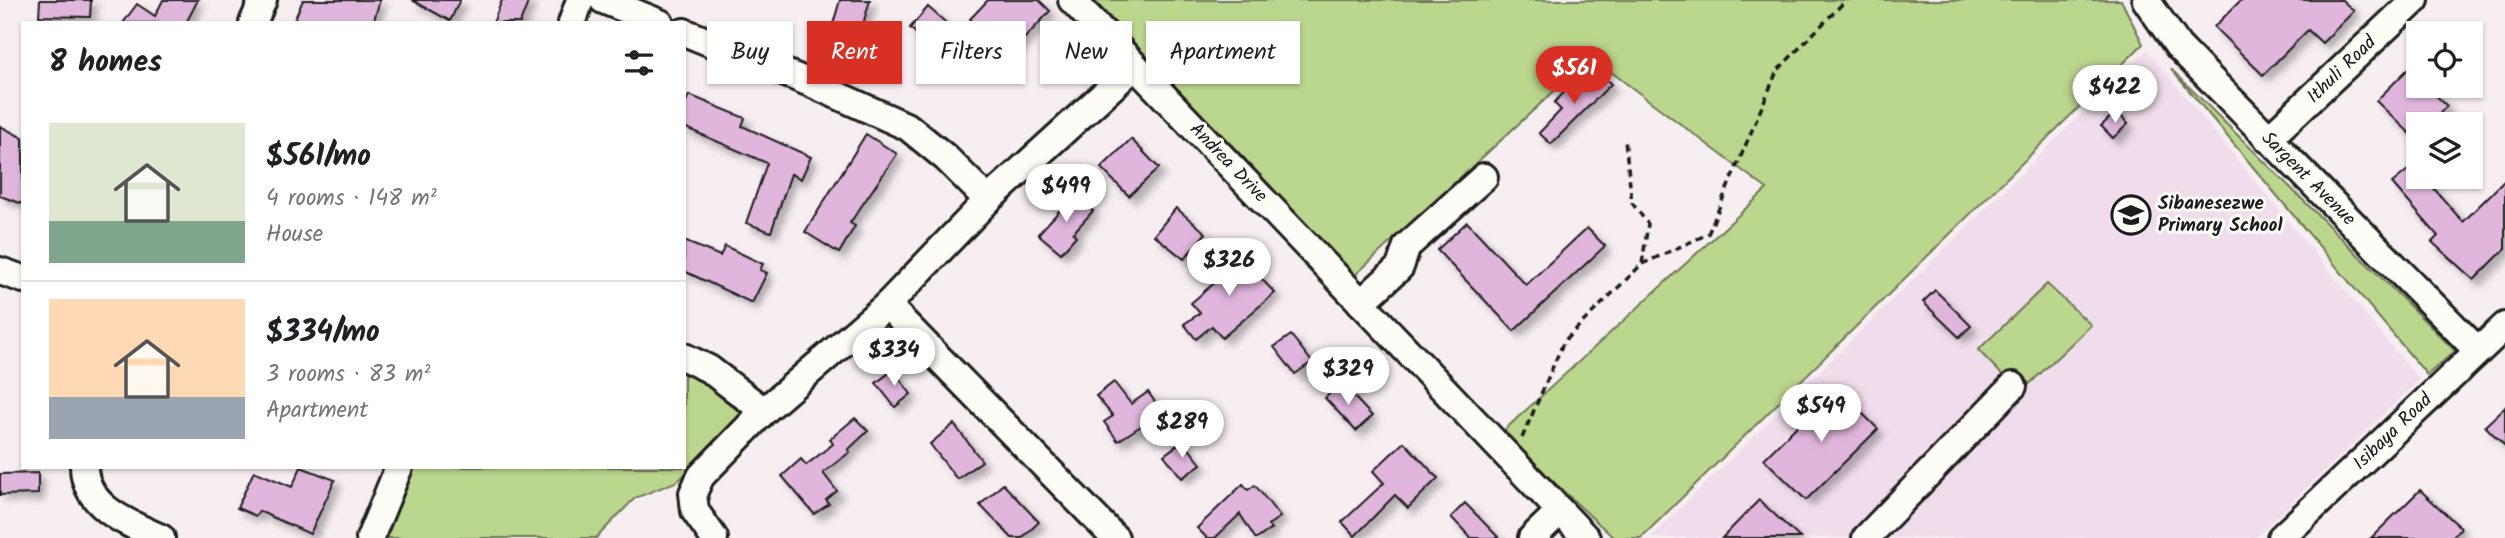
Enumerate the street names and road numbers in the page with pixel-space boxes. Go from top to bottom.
street label: Ithuli Road [2300,28,2384,111]
street label: Andrea Drive [1182,116,1275,210]
street label: Sargent Avenue [2254,125,2363,234]
street label: Isibaya Road [2346,386,2440,478]

